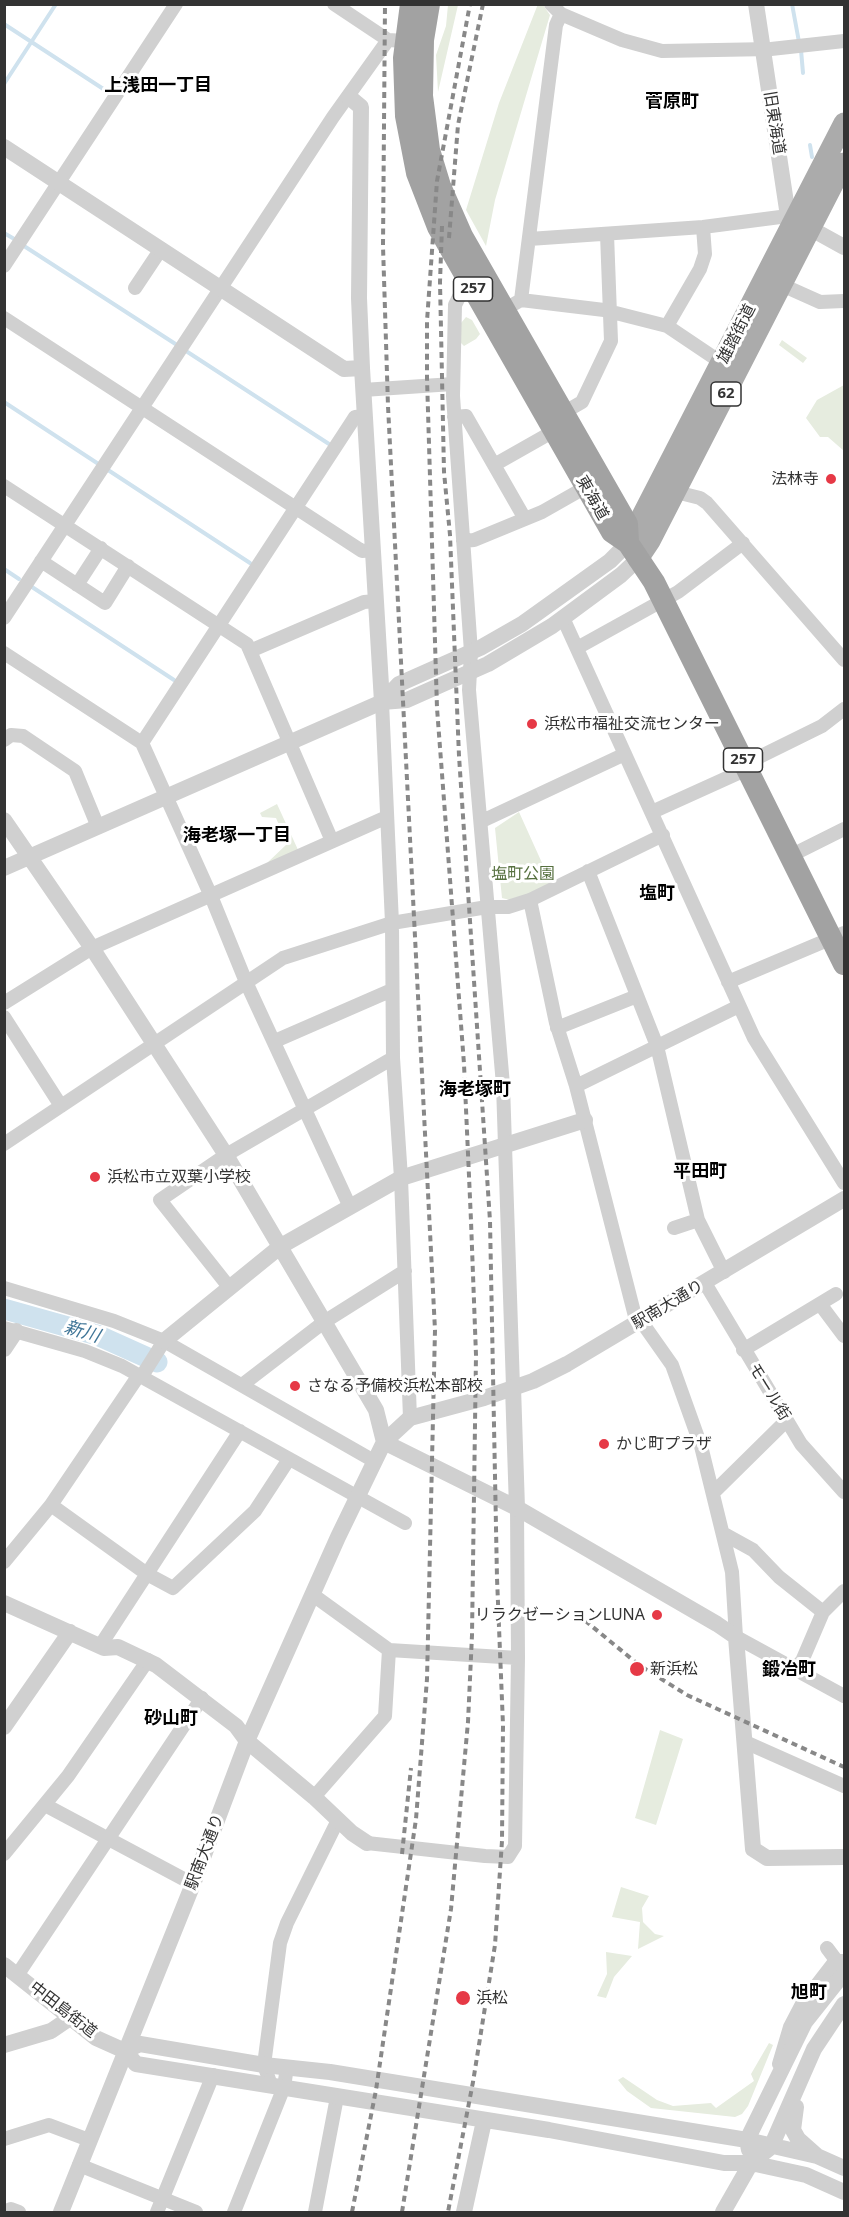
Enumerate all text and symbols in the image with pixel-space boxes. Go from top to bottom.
district label: 上浅田一丁目 [104,75,212,97]
street label: 旧東海道 [760,90,788,156]
district label: 菅原町 [645,91,699,113]
road number: 257 [454,277,492,301]
street label: 雄踏街道 [714,301,760,367]
road number: 62 [711,382,741,406]
place label: 法林寺 [771,469,819,489]
street label: 東海道 [572,472,612,524]
marker: 法林寺 [824,472,838,486]
place label: 浜松市福祉交流センター [544,714,720,734]
marker: 浜松市福祉交流センター [525,717,539,731]
road number: 257 [724,748,762,772]
district label: 海老塚一丁目 [183,825,291,847]
park label: 塩町公園 [491,864,555,884]
district label: 塩町 [639,883,675,905]
district label: 海老塚町 [439,1079,511,1101]
district label: 平田町 [673,1161,727,1183]
place label: 浜松市立双葉小学校 [107,1167,251,1187]
marker: 浜松市立双葉小学校 [88,1170,102,1184]
street label: 駅南大通り [629,1276,707,1334]
water label: 新川 [62,1316,102,1348]
street label: モール街 [744,1360,794,1424]
place label: さなる予備校浜松本部校 [307,1376,483,1396]
marker: さなる予備校浜松本部校 [288,1379,302,1393]
place label: かじ町プラザ [616,1434,712,1454]
marker: かじ町プラザ [597,1437,611,1451]
place label: リラクゼーションLUNA [475,1605,645,1625]
marker: リラクゼーションLUNA [650,1608,664,1622]
place label: 新浜松 [650,1659,698,1679]
district label: 鍛冶町 [762,1659,816,1681]
marker: 新浜松 [628,1660,646,1678]
district label: 砂山町 [144,1708,198,1730]
street label: 駅南大通り [182,1811,228,1893]
street label: 中田島街道 [26,1978,100,2042]
district label: 旭町 [791,1982,827,2004]
place label: 浜松 [476,1988,508,2008]
marker: 浜松 [454,1989,472,2007]

